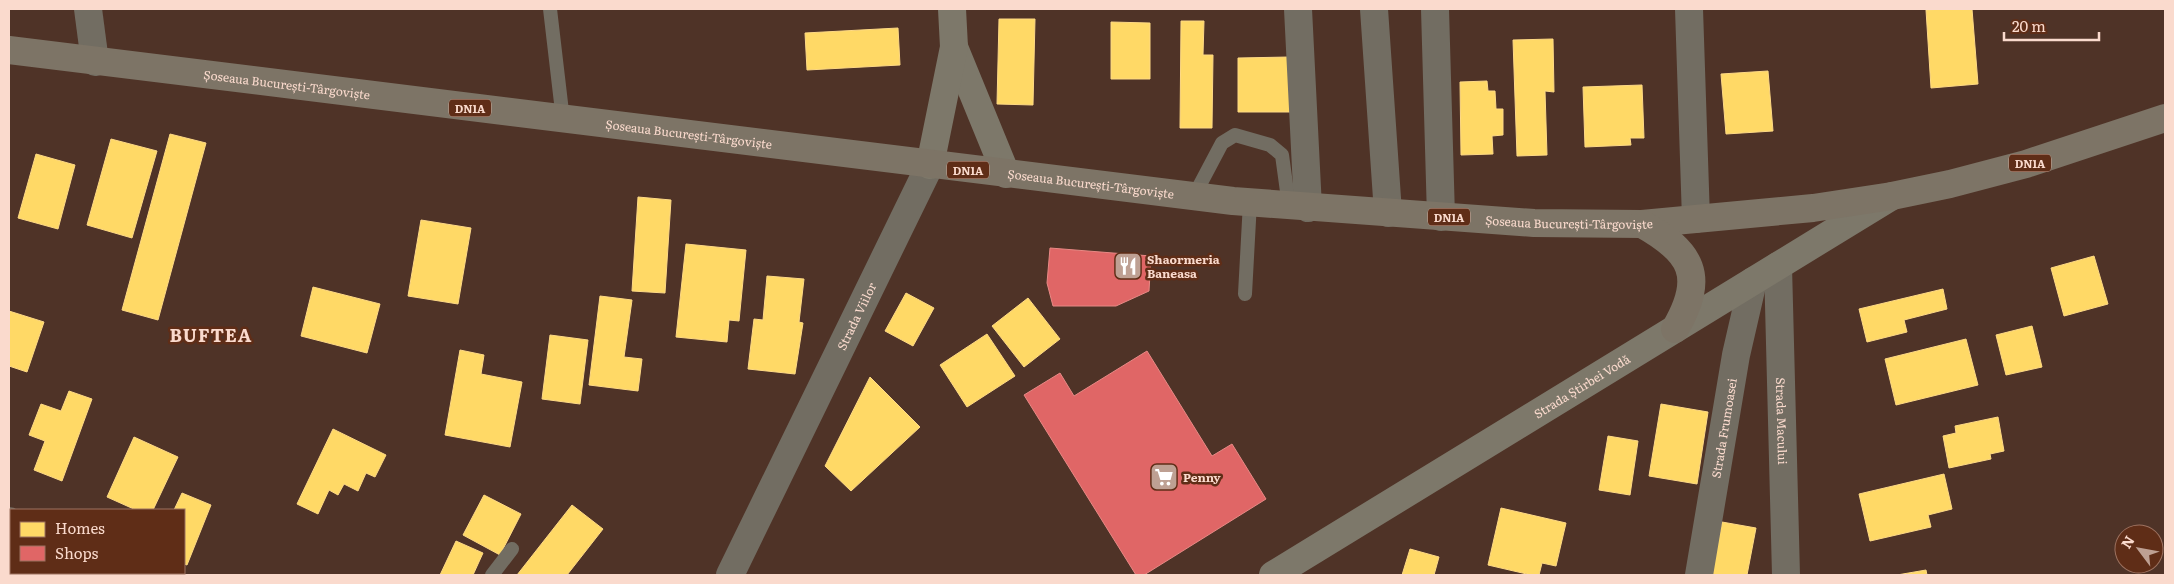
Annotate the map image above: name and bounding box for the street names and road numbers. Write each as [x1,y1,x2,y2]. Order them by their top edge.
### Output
street label: Șoseaua București-Târgoviște [203,65,371,103]
road number: DN1A [449,100,491,116]
street label: Șoseaua București-Târgoviște [605,115,773,153]
road number: DN1A [2009,154,2051,172]
road number: DN1A [947,162,989,178]
street label: Șoseaua București-Târgoviște [1007,164,1175,203]
road number: DN1A [1428,208,1470,226]
street label: Șoseaua București-Târgoviște [1485,210,1654,233]
street label: Strada Viilor [832,279,881,353]
street label: Strada Știrbei Vodă [1530,349,1634,422]
street label: Strada Frumoasei [1706,377,1741,479]
street label: Strada Macului [1772,377,1792,465]

